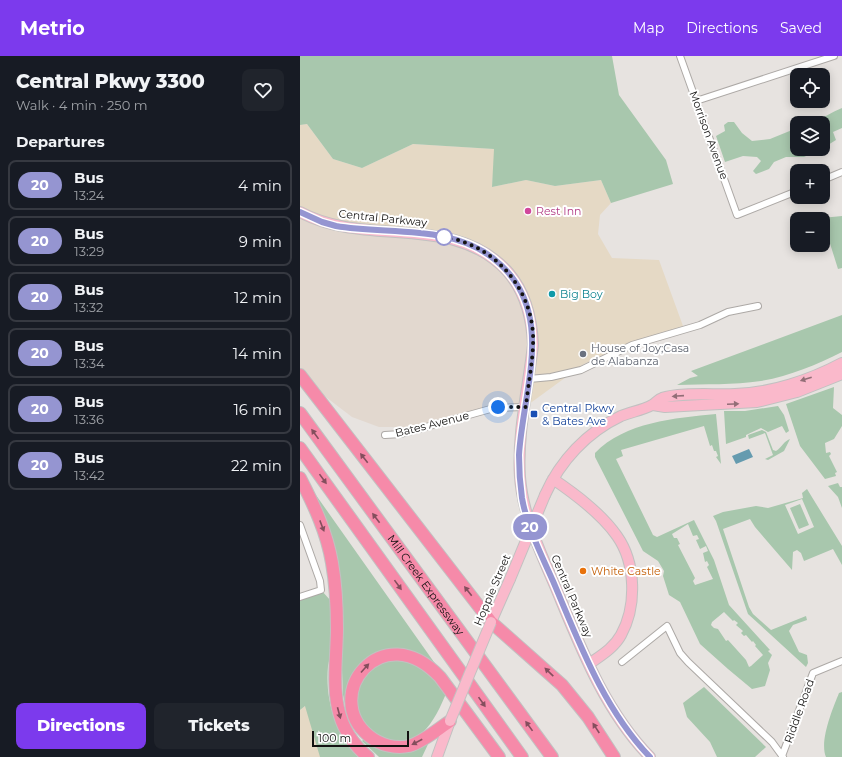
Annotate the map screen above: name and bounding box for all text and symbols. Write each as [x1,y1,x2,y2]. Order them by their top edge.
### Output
text: Metrio [20,17,85,40]
text: Map [633,19,664,37]
text: Directions [686,19,758,37]
text: Saved [780,19,822,37]
map controls [790,68,830,252]
button: locate [790,68,830,108]
button: heart [242,69,284,111]
text: Central Pkwy 3300 [16,70,205,93]
street label: Morrison Avenue [686,89,732,181]
text: Walk · 4 min · 250 m [16,97,147,113]
button: layers [790,116,830,156]
text: Departures [16,132,105,151]
button: + [790,164,830,204]
text: Bus [74,168,104,187]
text: 20 [31,176,49,194]
text: 4 min [238,176,282,195]
text: 13:24 [74,187,104,203]
place label: Rest Inn [536,204,582,218]
street label: Central Parkway [338,206,428,230]
marker: Rest Inn [523,206,533,216]
button: − [790,212,830,252]
text: Bus [74,224,104,243]
unlabelled marker [435,228,453,246]
text: 20 [31,232,49,250]
text: 9 min [239,232,282,251]
text: 13:29 [74,243,104,259]
text: Bus [74,280,104,299]
place label: Big Boy [560,287,603,301]
text: 20 [31,288,49,306]
text: 12 min [234,288,282,307]
marker: Big Boy [547,289,557,299]
text: 13:32 [74,299,103,315]
text: Bus [74,336,104,355]
place label: House of Joy;Casa de Alabanza [591,341,689,368]
text: 20 [31,344,49,362]
text: 14 min [233,344,282,363]
marker: House of Joy;Casa de Alabanza [578,349,588,359]
text: 13:34 [74,355,105,371]
one-way arrow [800,376,812,382]
text: Bus [74,392,104,411]
one-way arrow [672,392,684,399]
your location [488,397,508,417]
text: 20 [31,400,49,418]
text: 16 min [233,400,282,419]
one-way arrow [727,400,739,407]
place label: Central Pkwy & Bates Ave [542,401,614,428]
street label: Bates Avenue [394,408,471,440]
marker: Central Pkwy & Bates Ave [529,409,539,419]
text: 13:36 [74,411,104,427]
one-way arrow [311,429,319,439]
text: Bus [74,448,104,467]
one-way arrow [360,452,368,463]
text: 20 [31,456,49,474]
text: 22 min [231,456,282,475]
text: 13:42 [74,467,105,483]
one-way arrow [319,474,327,485]
one-way arrow [372,513,380,524]
line badge: 20 [512,514,548,540]
text: 20 [521,518,539,536]
one-way arrow [319,521,325,533]
street label: Mill Creek Expressway [384,532,467,638]
street label: Hopple Street [471,552,514,628]
street label: Central Parkway [548,552,596,640]
place label: White Castle [591,564,661,578]
marker: White Castle [578,566,588,576]
one-way arrow [394,580,402,590]
one-way arrow [464,586,472,597]
one-way arrow [360,663,370,673]
one-way arrow [543,668,554,677]
street label: Riddle Road [781,677,817,745]
one-way arrow [478,697,486,708]
button: Directions [16,703,146,749]
button: Tickets [154,703,284,749]
one-way arrow [336,707,342,719]
one-way arrow [524,720,533,731]
one-way arrow [592,723,600,733]
scale bar [312,729,409,748]
text: 100 m [318,731,351,745]
one-way arrow [412,739,423,745]

